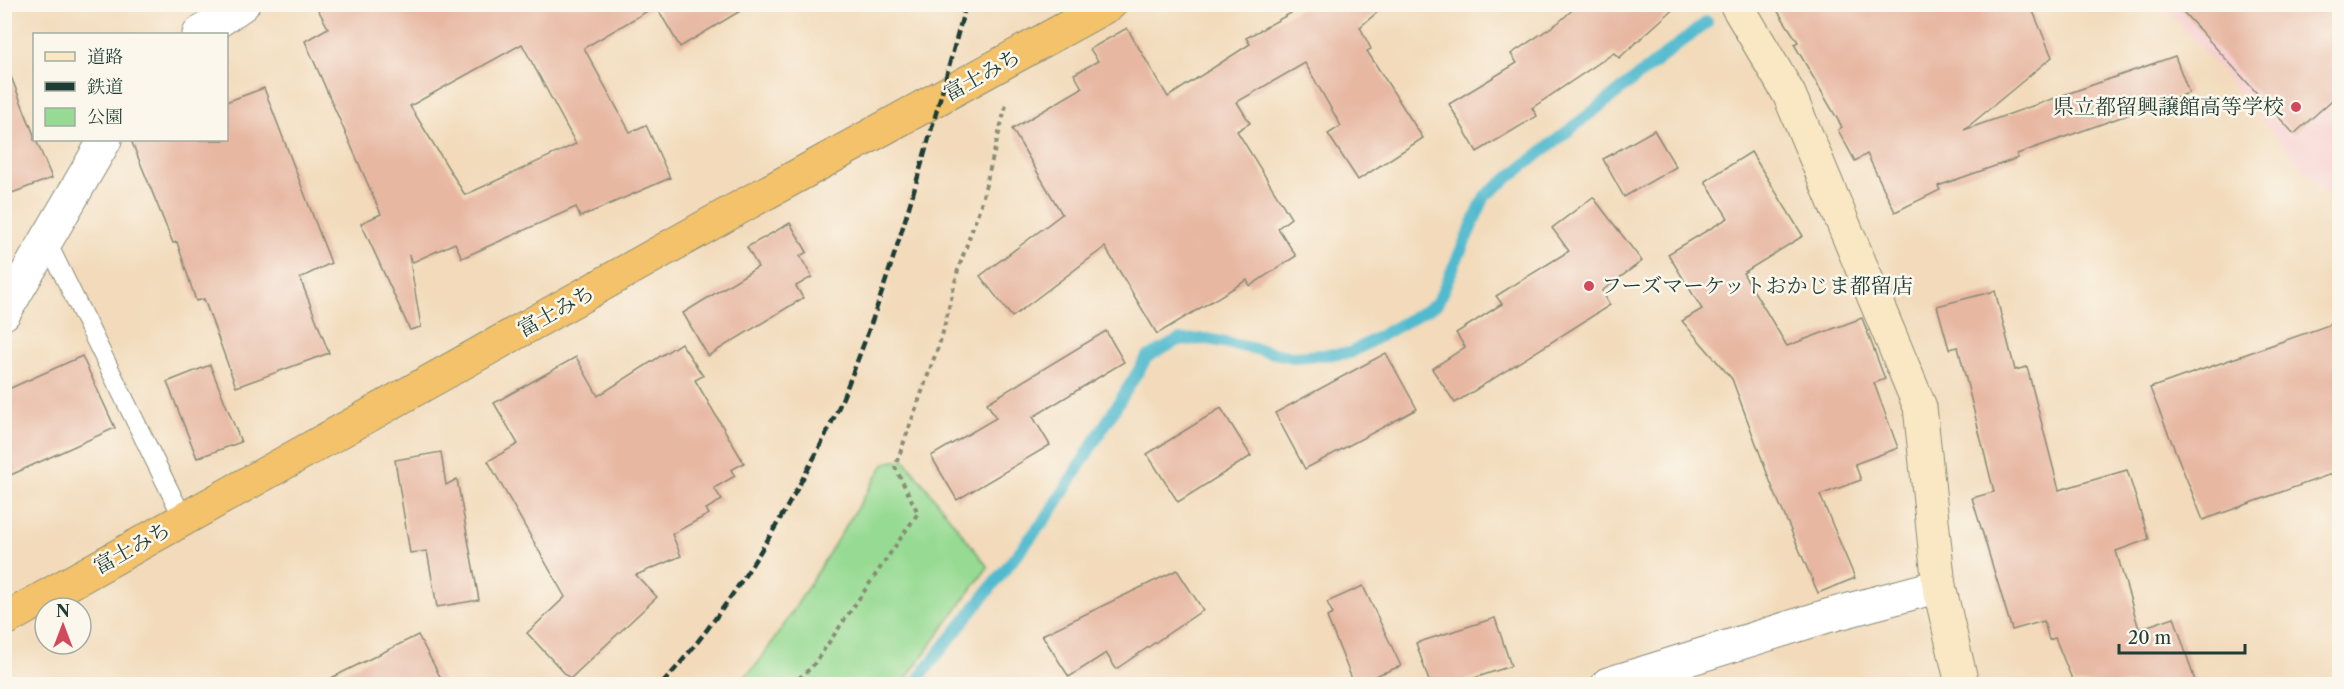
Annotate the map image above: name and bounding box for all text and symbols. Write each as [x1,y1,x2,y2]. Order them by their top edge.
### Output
legend [33,33,228,141]
street label: 富士みち [939,43,1025,106]
text: 道路 [87,46,123,68]
text: 鉄道 [87,76,123,98]
place label: 県立都留興譲館高等学校 [2053,94,2284,119]
marker: 県立都留興譲館高等学校 [2289,100,2303,114]
text: 公園 [87,106,123,128]
place label: フーズマーケットおかじま都留店 [1601,273,1913,298]
street label: 富士みち [513,279,599,342]
marker: フーズマーケットおかじま都留店 [1582,279,1596,293]
street label: 富士みち [89,516,175,579]
north arrow [33,596,93,656]
text: N [56,601,70,621]
scale bar [2119,617,2245,655]
text: 20 m [2128,627,2172,649]

